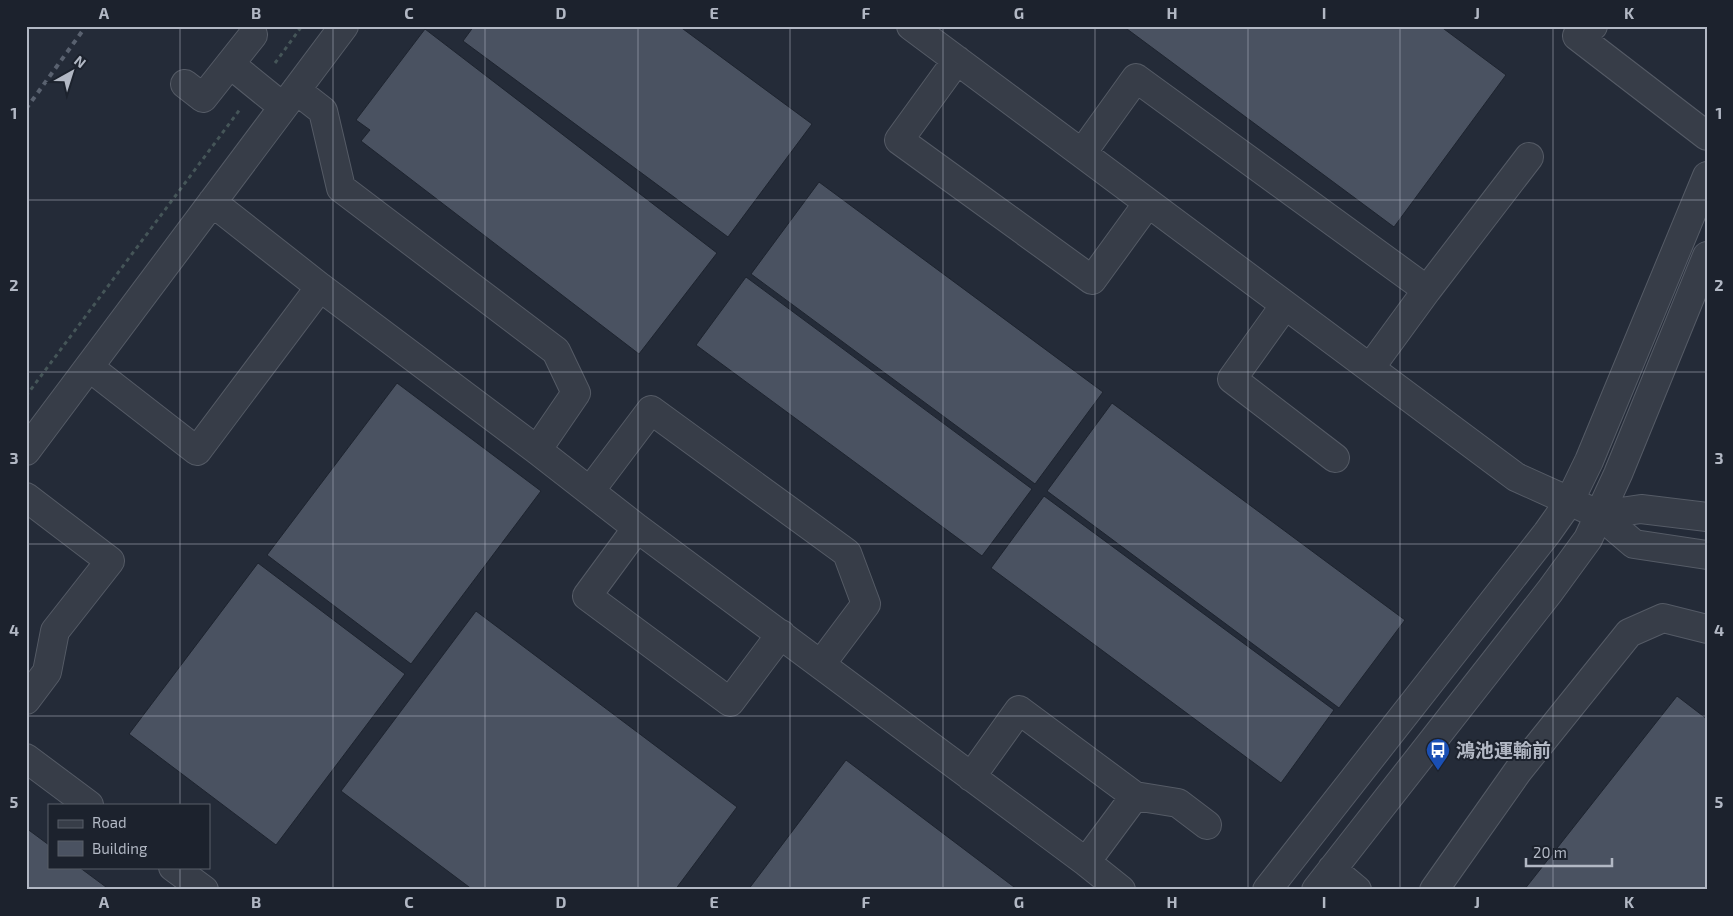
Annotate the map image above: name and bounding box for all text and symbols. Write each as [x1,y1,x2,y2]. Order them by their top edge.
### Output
text: A [99,3,110,22]
text: B [251,3,261,22]
text: C [404,3,414,22]
text: D [556,3,567,22]
text: E [709,3,719,22]
text: F [862,3,871,22]
text: G [1014,3,1024,22]
text: H [1166,3,1178,22]
text: I [1322,3,1326,22]
text: J [1474,3,1480,22]
text: K [1624,3,1635,22]
north arrow [48,48,98,98]
text: N [71,52,90,71]
text: 1 [11,103,17,122]
text: 1 [1716,103,1722,122]
text: 2 [9,275,19,294]
text: 2 [1714,275,1724,294]
text: 3 [9,448,19,467]
text: 3 [1714,448,1724,467]
text: 4 [9,620,19,639]
text: 4 [1714,620,1724,639]
bus stop icon: 鴻池運輸前 [1425,737,1451,771]
place label: 鴻池運輸前 [1456,738,1551,761]
text: 5 [10,792,19,811]
text: 5 [1715,792,1724,811]
legend [48,804,210,868]
text: Road [92,813,127,831]
scale bar [1526,836,1612,868]
text: Building [92,839,148,857]
text: 20 m [1533,843,1567,861]
text: A [99,892,110,911]
text: B [251,892,261,911]
text: C [404,892,414,911]
text: D [556,892,567,911]
text: E [709,892,719,911]
text: F [862,892,871,911]
text: G [1014,892,1024,911]
text: H [1166,892,1178,911]
text: I [1322,892,1326,911]
text: J [1474,892,1480,911]
text: K [1624,892,1635,911]

